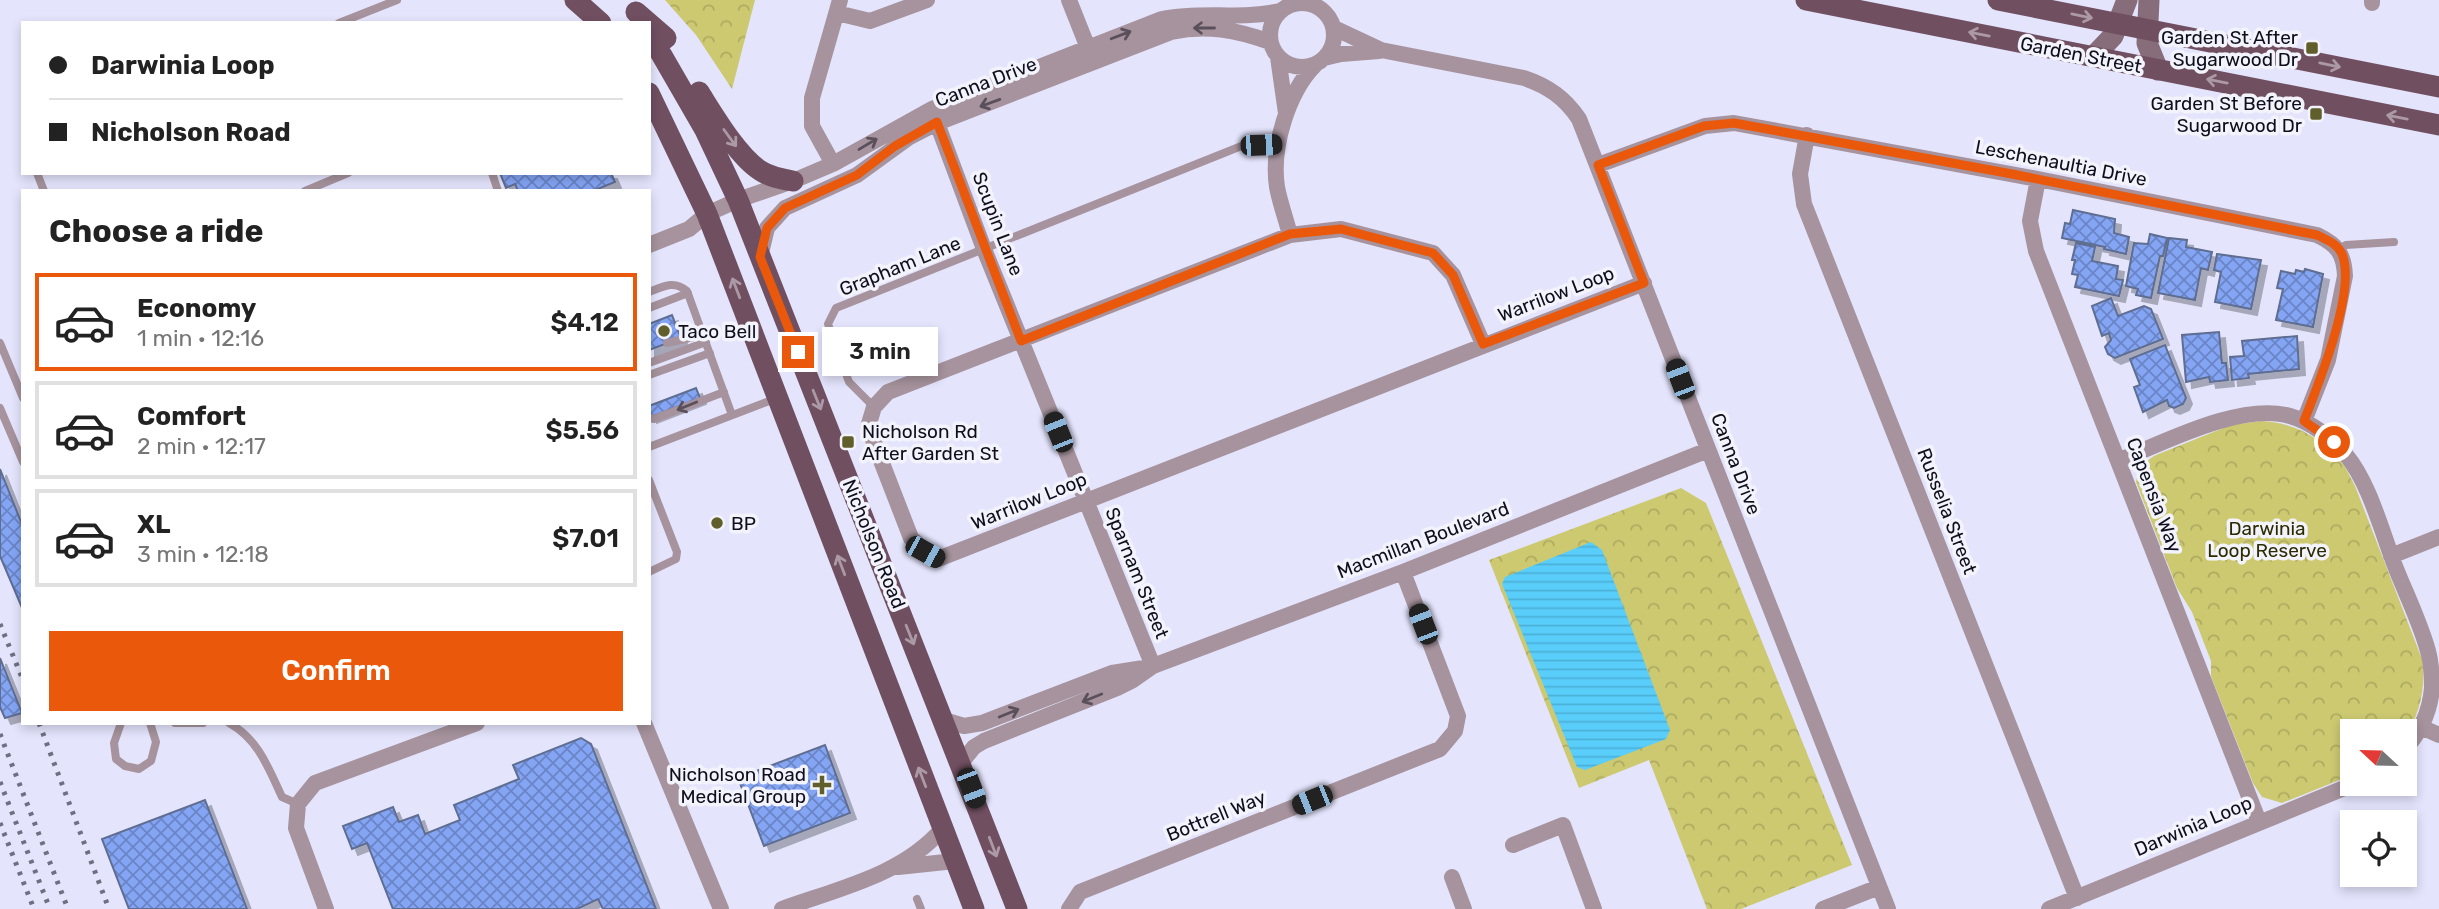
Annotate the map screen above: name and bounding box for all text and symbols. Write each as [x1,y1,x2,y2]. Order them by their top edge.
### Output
one-way arrow [2070,10,2093,24]
one-way arrow [1193,21,1216,35]
place label: Garden St After Sugarwood Dr [2161,26,2299,71]
one-way arrow [1110,27,1132,40]
one-way arrow [1968,27,1991,41]
street label: Garden Street [2018,32,2144,78]
marker: Garden St After Sugarwood Dr [2304,40,2320,56]
text: Darwinia Loop [91,50,275,81]
street label: Canna Drive [932,52,1040,112]
one-way arrow [2318,58,2341,72]
one-way arrow [2206,74,2229,87]
place label: Garden St Before Sugarwood Dr [2151,92,2303,137]
one-way arrow [980,97,1002,110]
marker: Garden St Before Sugarwood Dr [2308,106,2324,122]
one-way arrow [2386,109,2409,123]
text: Nicholson Road [91,117,291,148]
one-way arrow [723,128,737,147]
car [1240,134,1283,156]
street label: Leschenaultia Drive [1973,135,2149,191]
one-way arrow [857,137,877,151]
street label: Scupin Lane [968,169,1028,279]
text: Choose a ride [49,212,263,250]
street label: Grapham Lane [836,231,964,301]
street label: Warrilow Loop [1495,261,1617,327]
one-way arrow [729,278,742,299]
icon: car [53,291,116,354]
text: Economy [137,293,256,324]
text: $4.12 [550,307,619,338]
place label: Taco Bell [678,320,756,343]
marker: Taco Bell [656,323,672,339]
text: 1 min · 12:16 [137,324,264,352]
callout: 3 min [822,328,938,376]
route end [782,336,814,368]
text: 3 min [849,337,911,365]
car [1663,356,1698,402]
one-way arrow [812,389,825,411]
icon: car [53,399,116,462]
text: Comfort [137,401,246,432]
one-way arrow [676,401,698,414]
car [1041,409,1076,455]
street label: Canna Drive [1706,410,1766,518]
text: $5.56 [545,415,619,446]
place label: Nicholson Rd After Garden St [862,420,1000,465]
route start [2318,426,2350,458]
text: 2 min · 12:17 [137,432,266,460]
marker: Nicholson Rd After Garden St [840,434,856,450]
street label: Capensia Way [2122,434,2186,556]
street label: Russelia Street [1912,445,1982,578]
street label: Warrilow Loop [968,467,1090,535]
street label: Nicholson Road [838,476,910,612]
street label: Macmillan Boulevard [1334,497,1512,583]
street label: Sparnam Street [1100,504,1174,642]
icon: car [53,507,116,570]
text: XL [137,509,170,540]
place label: BP [731,512,756,535]
marker: BP [709,515,725,531]
park label: Darwinia Loop Reserve [2207,517,2327,562]
text: $7.01 [552,523,619,554]
car [902,533,949,571]
text: 3 min · 12:18 [137,540,269,568]
one-way arrow [834,554,846,576]
car [1406,601,1441,647]
one-way arrow [905,623,918,645]
button: Confirm [49,631,623,711]
one-way arrow [1082,692,1104,705]
one-way arrow [998,705,1020,718]
north arrow [2340,719,2417,796]
map controls [2340,719,2417,887]
place label: Nicholson Road Medical Group [669,763,806,808]
car [954,765,989,811]
one-way arrow [915,767,928,788]
marker: Nicholson Road Medical Group [812,775,832,795]
car [1289,782,1336,818]
street label: Bottrell Way [1163,786,1269,846]
street label: Darwinia Loop [2131,791,2255,861]
button: locate [2340,810,2417,887]
one-way arrow [988,835,1001,857]

